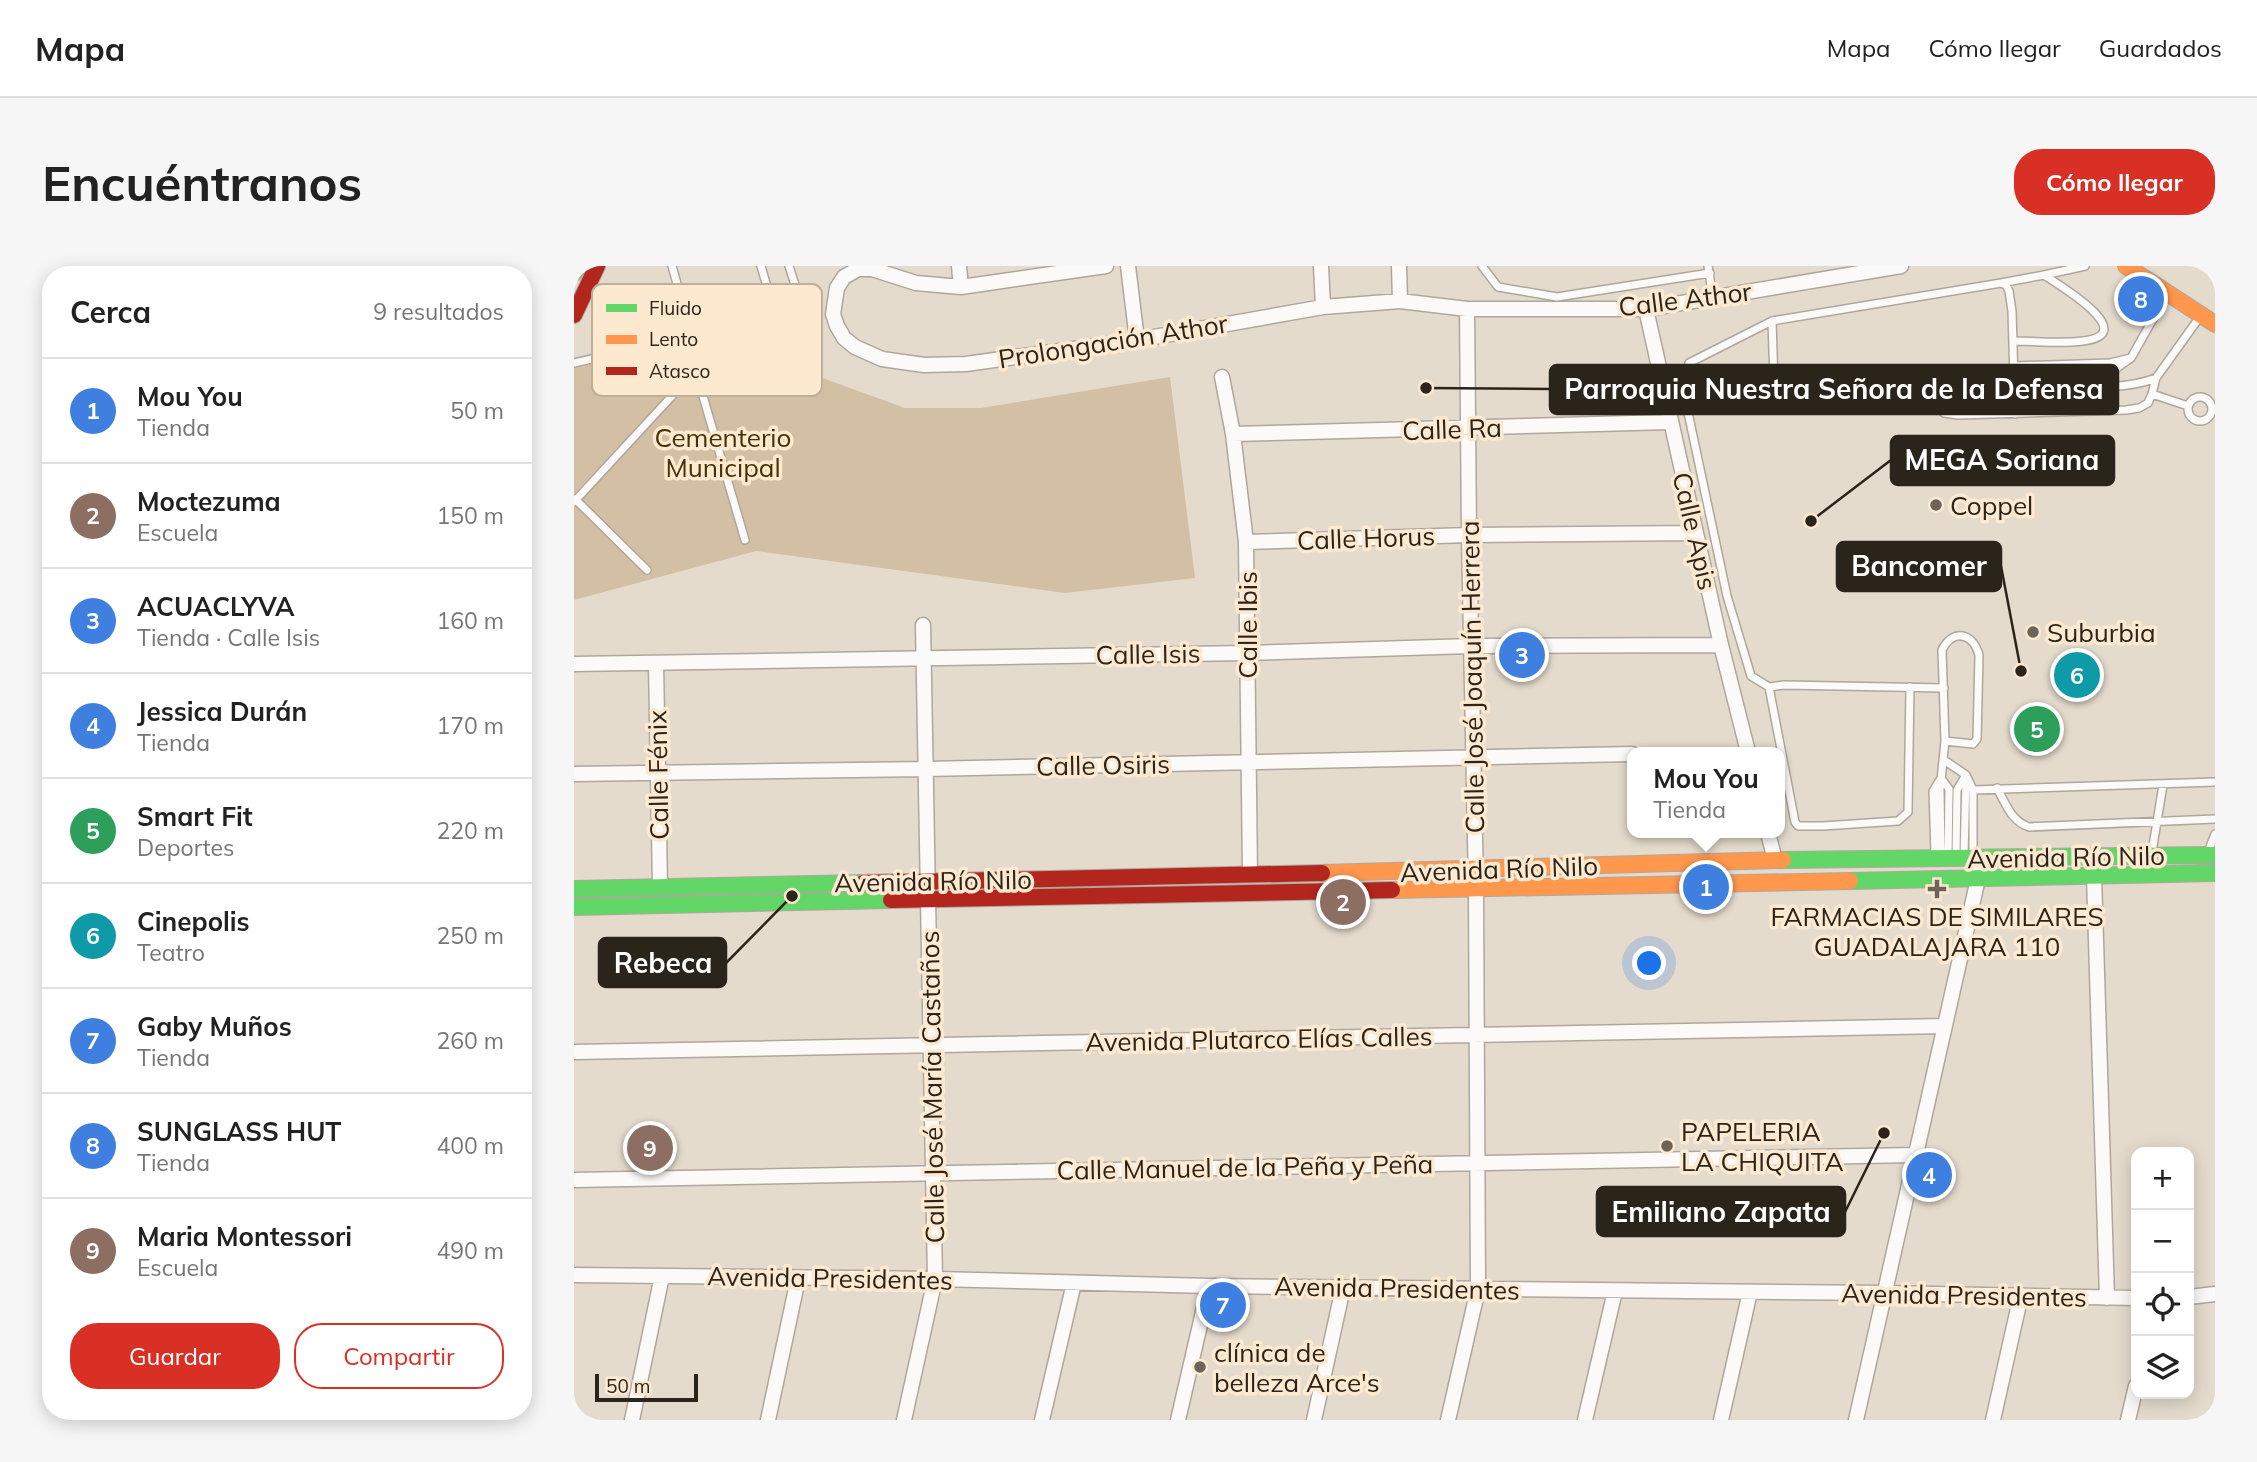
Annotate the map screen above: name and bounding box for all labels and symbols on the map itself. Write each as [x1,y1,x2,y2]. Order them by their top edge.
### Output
pin: 8 [2118,273,2164,325]
street label: Calle Athor [1617,274,1754,324]
legend [592,284,822,396]
text: Fluido [649,296,702,320]
street label: Prolongación Athor [996,306,1231,375]
text: Lento [649,327,698,351]
text: Atasco [649,359,710,383]
callout: Parroquia Nuestra Señora de la Defensa [1550,365,2118,414]
text: Parroquia Nuestra Señora de la Defensa [1564,371,2104,406]
street label: Calle Ra [1402,411,1502,447]
park label: Cementerio Municipal [655,421,791,484]
callout: MEGA Soriana [1891,436,2114,485]
text: MEGA Soriana [1905,442,2099,477]
street label: Calle Apis [1665,469,1725,593]
place label: Coppel [1950,489,2033,522]
marker: Coppel [1928,497,1944,513]
street label: Calle Horus [1296,519,1436,557]
street label: Calle José Joaquín Herrera [1453,520,1491,834]
callout: Bancomer [1837,542,2001,591]
text: Bancomer [1851,548,1987,583]
street label: Calle Ibis [1231,571,1264,679]
place label: Suburbia [2047,616,2156,649]
marker: Suburbia [2025,624,2041,640]
pin: 3 [1499,629,1545,681]
street label: Calle Isis [1095,637,1201,671]
pin: 6 [2054,649,2100,701]
pin: 5 [2014,703,2060,755]
street label: Calle Fénix [640,710,676,840]
street label: Calle Osiris [1036,747,1170,783]
street label: Avenida Río Nilo [1967,839,2165,875]
street label: Avenida Río Nilo [1399,849,1599,889]
pin: 1 [1683,861,1729,913]
street label: Avenida Río Nilo [834,863,1032,899]
pin: 2 [1320,876,1366,928]
marker: FARMACIAS DE SIMILARES GUADALAJARA 110 [1929,881,1945,897]
place label: FARMACIAS DE SIMILARES GUADALAJARA 110 [1770,900,2104,963]
street label: Calle José María Castaños [913,930,951,1244]
callout: Rebeca [599,938,726,987]
text: Rebeca [614,945,712,980]
your location [1632,946,1666,980]
street label: Avenida Plutarco Elías Calles [1085,1019,1433,1059]
place label: PAPELERIA LA CHIQUITA [1681,1115,1844,1178]
pin: 9 [627,1122,673,1174]
marker: PAPELERIA LA CHIQUITA [1659,1138,1675,1154]
street label: Calle Manuel de la Peña y Peña [1056,1147,1434,1187]
pin: 4 [1906,1149,1952,1201]
callout: Emiliano Zapata [1597,1187,1845,1236]
text: Emiliano Zapata [1611,1194,1831,1229]
street label: Avenida Presidentes [707,1259,953,1297]
street label: Avenida Presidentes [1274,1269,1520,1307]
street label: Avenida Presidentes [1841,1276,2087,1314]
pin: 7 [1200,1279,1246,1331]
place label: clínica de belleza Arce's [1214,1336,1380,1399]
marker: clínica de belleza Arce's [1192,1359,1208,1375]
scale bar [595,1371,698,1403]

